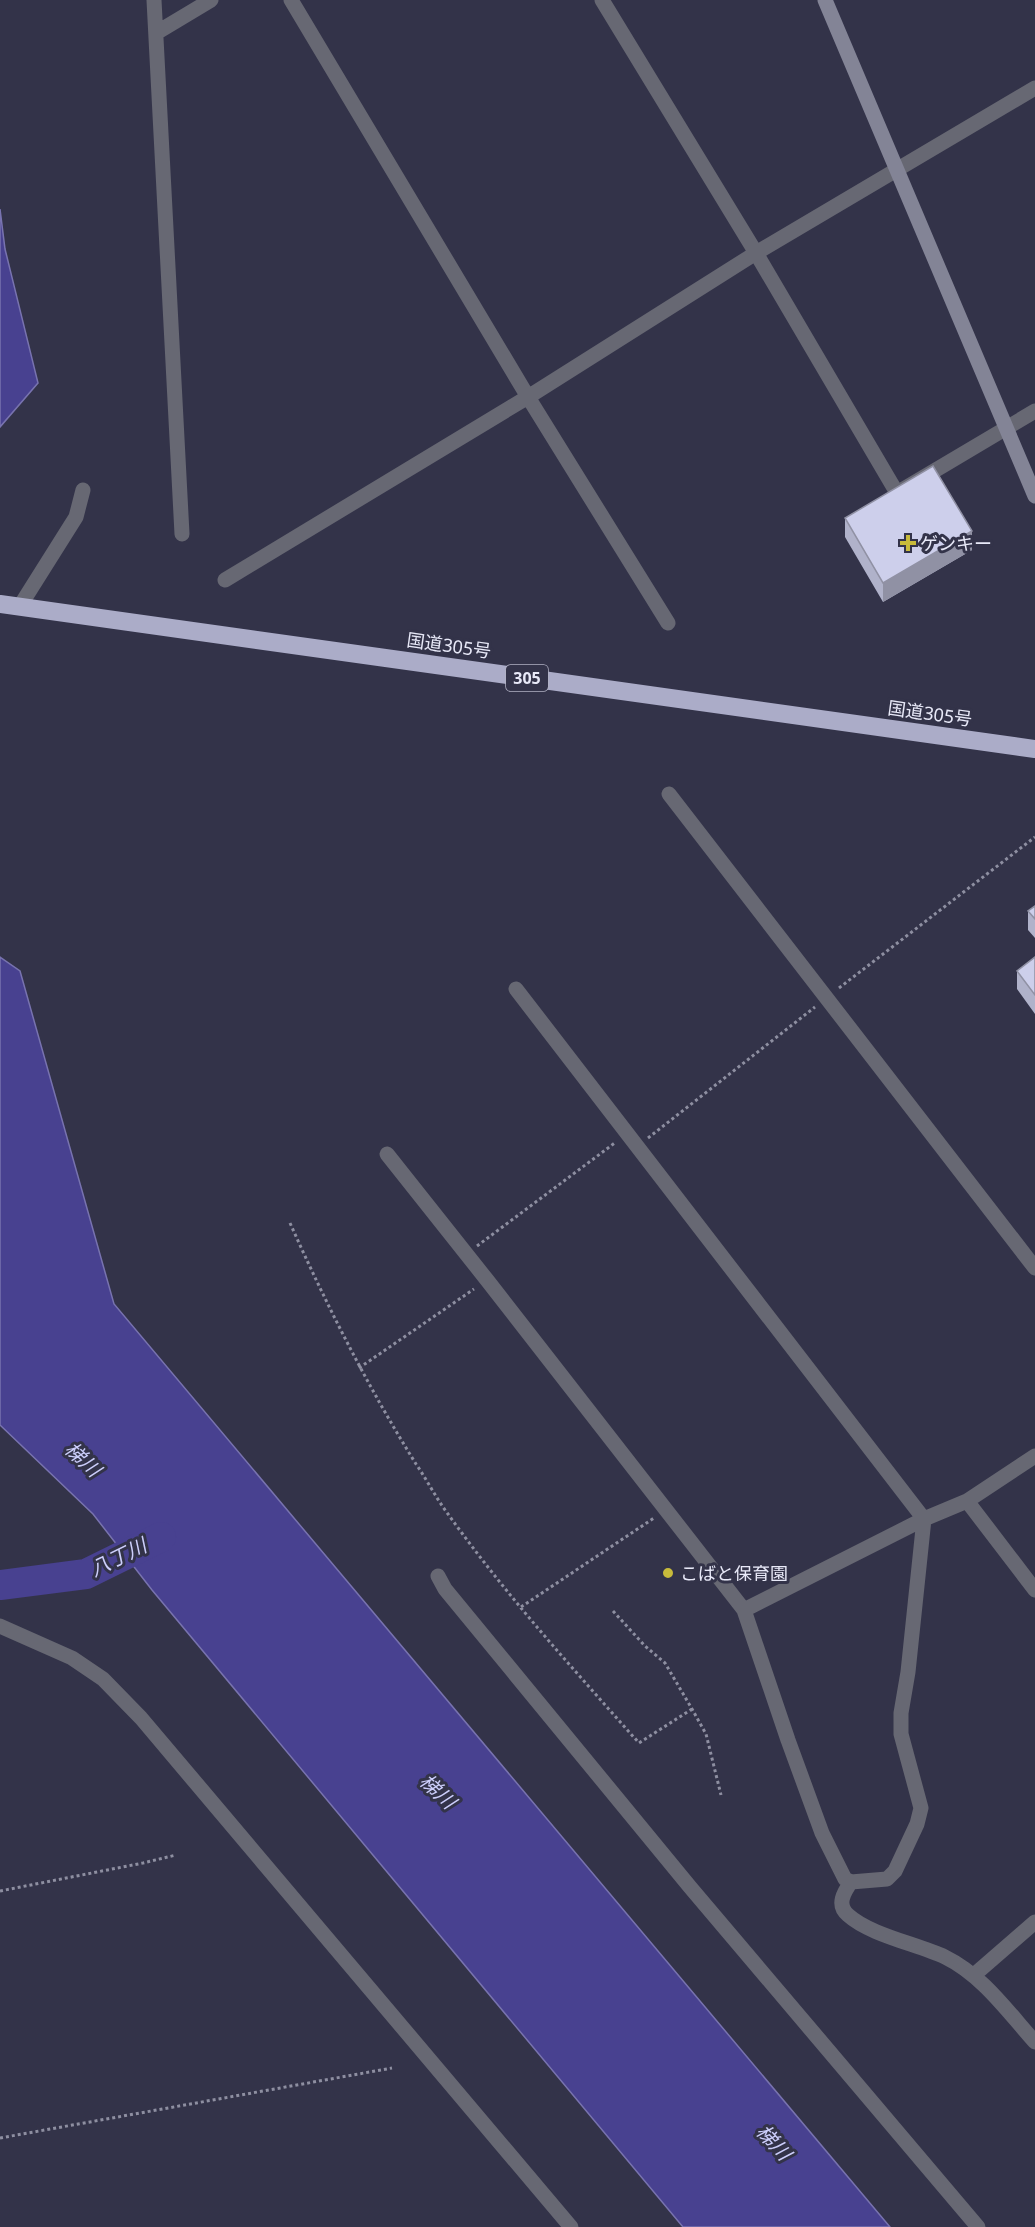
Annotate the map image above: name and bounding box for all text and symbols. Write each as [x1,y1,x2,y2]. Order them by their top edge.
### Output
place label: ゲンキー [920,531,992,555]
marker: ゲンキー [901,536,915,550]
street label: 国道305号 [405,627,493,663]
road number: 305 [506,665,548,691]
street label: 国道305号 [886,695,974,731]
water label: 梯川 [59,1435,108,1484]
water label: 八丁川 [85,1531,153,1582]
place label: こばと保育園 [680,1561,788,1585]
marker: こばと保育園 [661,1566,675,1580]
water label: 梯川 [414,1767,463,1816]
water label: 梯川 [751,2118,799,2167]

